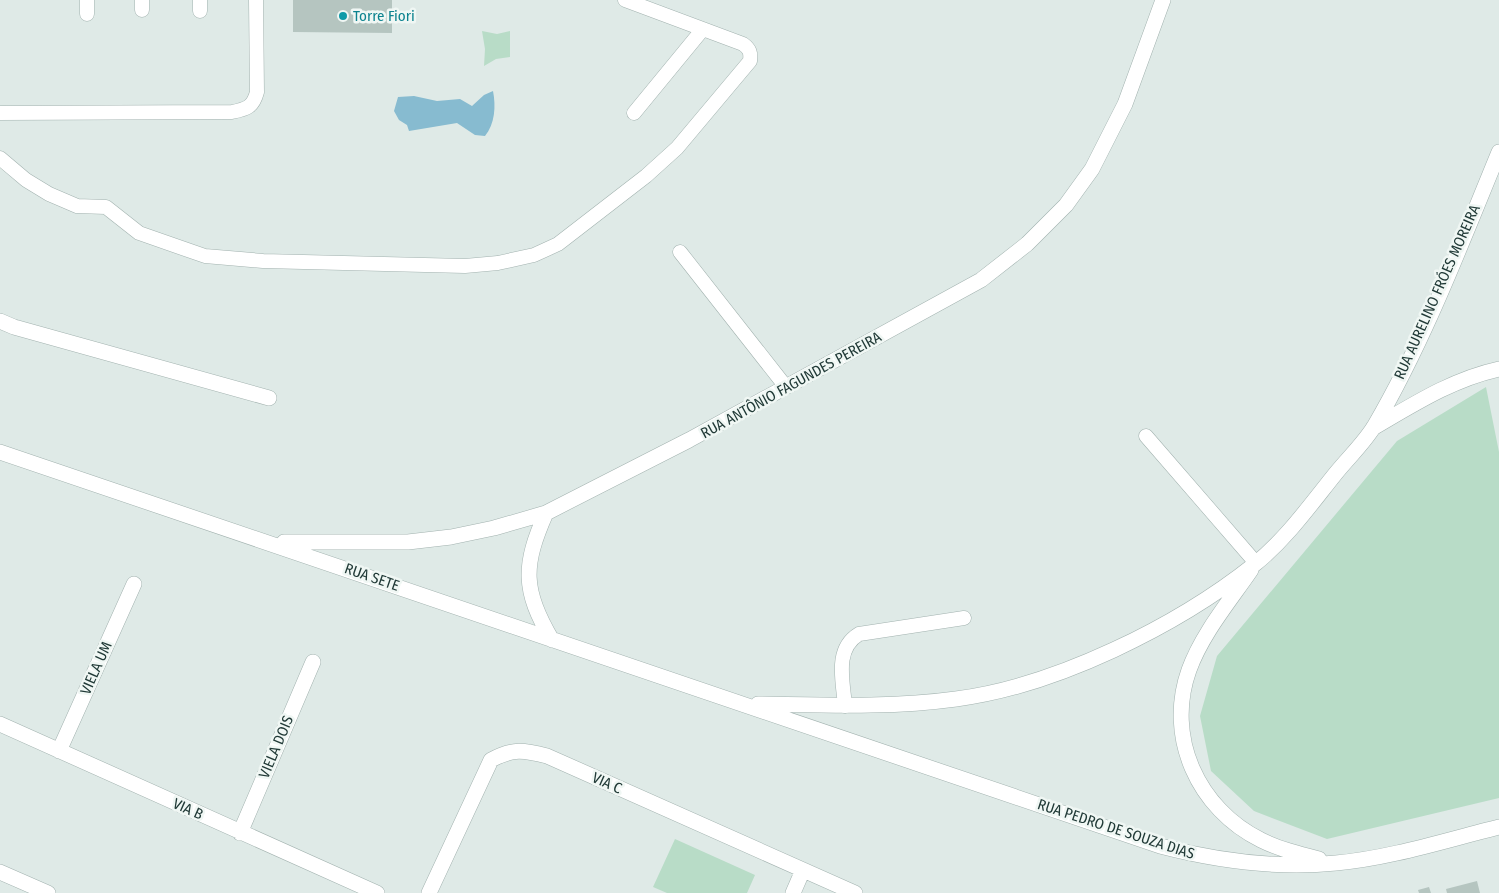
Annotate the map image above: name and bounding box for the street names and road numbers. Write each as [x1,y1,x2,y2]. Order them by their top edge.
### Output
street label: RUA AURELINO FRÓES MOREIRA [1390,202,1484,382]
street label: RUA ANTÔNIO FAGUNDES PEREIRA [698,328,885,442]
street label: RUA SETE [342,559,402,595]
street label: VIELA UM [76,639,116,697]
street label: VIELA DOIS [255,713,297,781]
street label: VIA C [589,769,625,798]
street label: VIA B [170,794,206,824]
street label: RUA PEDRO DE SOUZA DIAS [1035,795,1197,863]

